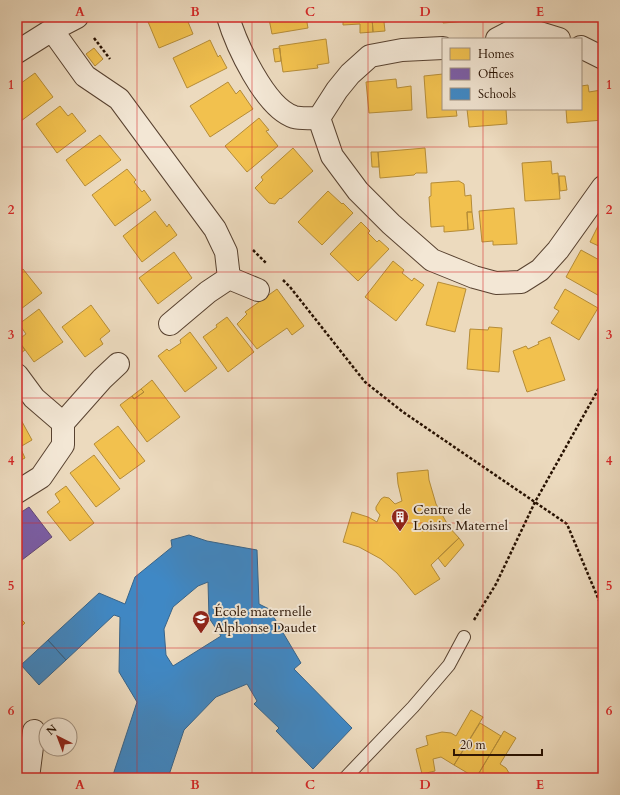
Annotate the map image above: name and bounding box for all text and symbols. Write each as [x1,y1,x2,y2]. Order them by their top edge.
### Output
text: A [75,3,85,21]
text: B [190,3,200,21]
text: C [305,3,315,21]
text: D [419,3,431,21]
text: E [536,3,544,21]
legend [442,38,582,110]
text: Homes [478,46,514,62]
text: Offices [478,66,514,82]
text: 1 [8,76,14,94]
text: 1 [606,76,612,94]
text: Schools [478,86,516,102]
text: 2 [8,201,15,219]
text: 2 [606,201,613,219]
text: 3 [8,326,15,344]
text: 3 [606,326,613,344]
text: 4 [8,452,15,470]
text: 4 [606,452,613,470]
place label: Centre de Loisirs Maternel [413,500,509,535]
building icon: Centre de Loisirs Maternel [390,507,410,532]
text: 5 [8,577,14,595]
text: 5 [606,577,612,595]
place label: École maternelle Alphonse Daudet [214,602,317,637]
school or university icon: École maternelle Alphonse Daudet [191,609,211,634]
text: 6 [8,702,15,720]
text: 6 [606,702,613,720]
north arrow [38,717,78,757]
text: N [43,721,61,739]
scale bar [454,731,542,757]
text: 20 m [460,737,487,753]
text: A [75,776,85,794]
text: B [190,776,200,794]
text: C [305,776,315,794]
text: D [419,776,431,794]
text: E [536,776,544,794]

